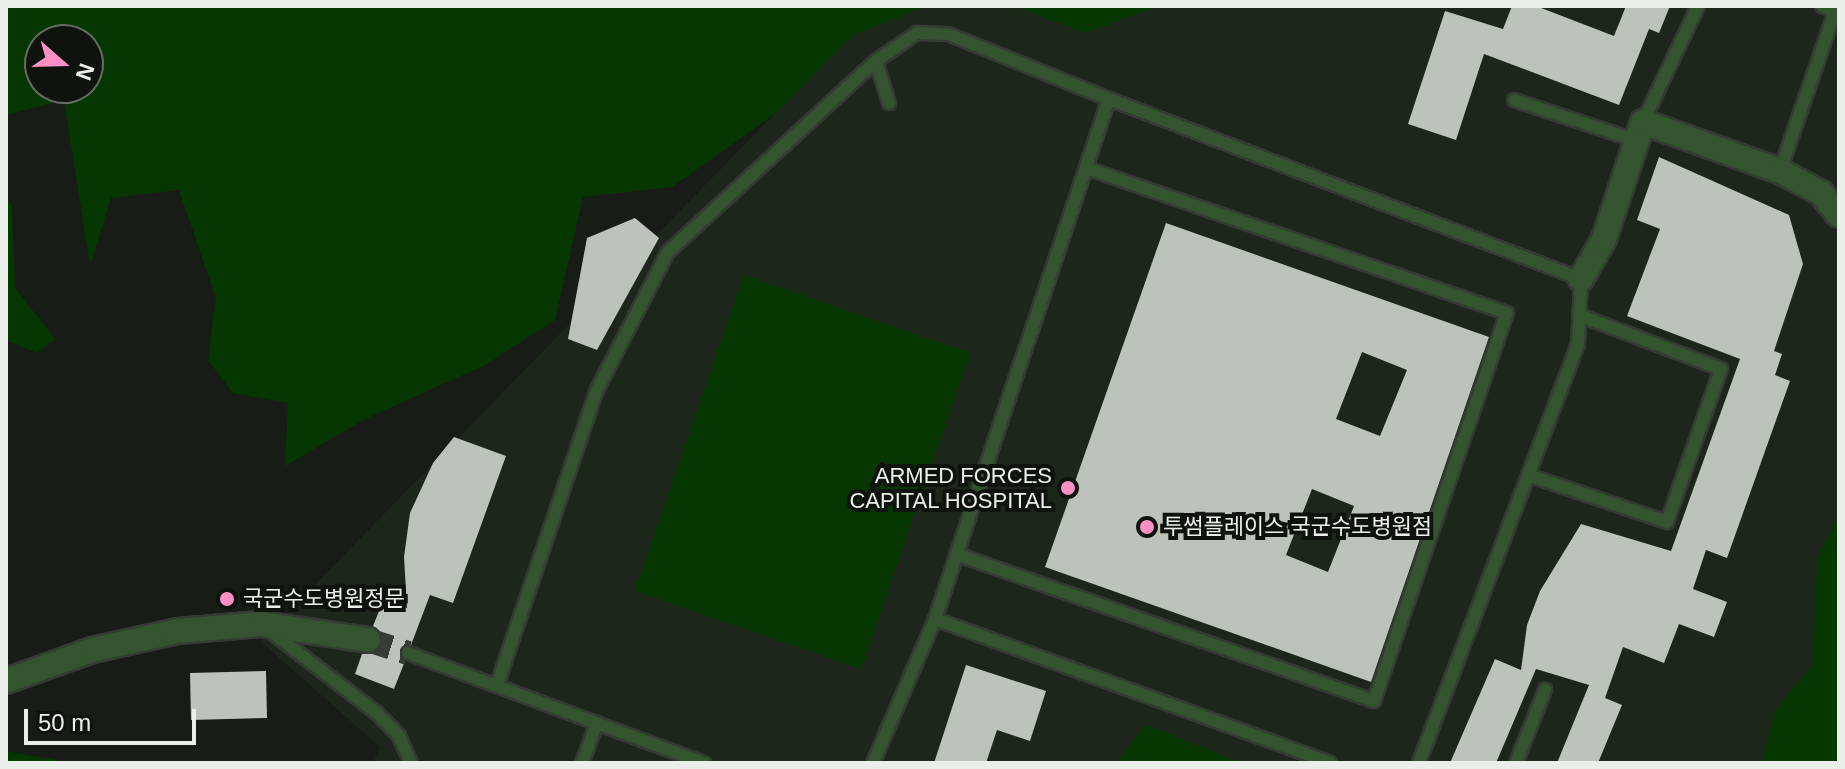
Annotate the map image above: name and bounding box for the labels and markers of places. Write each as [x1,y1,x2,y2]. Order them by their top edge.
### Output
place label: ARMED FORCES CAPITAL HOSPITAL [849,462,1052,514]
marker: ARMED FORCES CAPITAL HOSPITAL [1059,479,1077,497]
place label: 투썸플레이스 국군수도병원점 [1163,514,1432,540]
marker: 투썸플레이스 국군수도병원점 [1138,518,1156,536]
place label: 국군수도병원정문 [243,586,405,612]
marker: 국군수도병원정문 [218,590,236,608]

